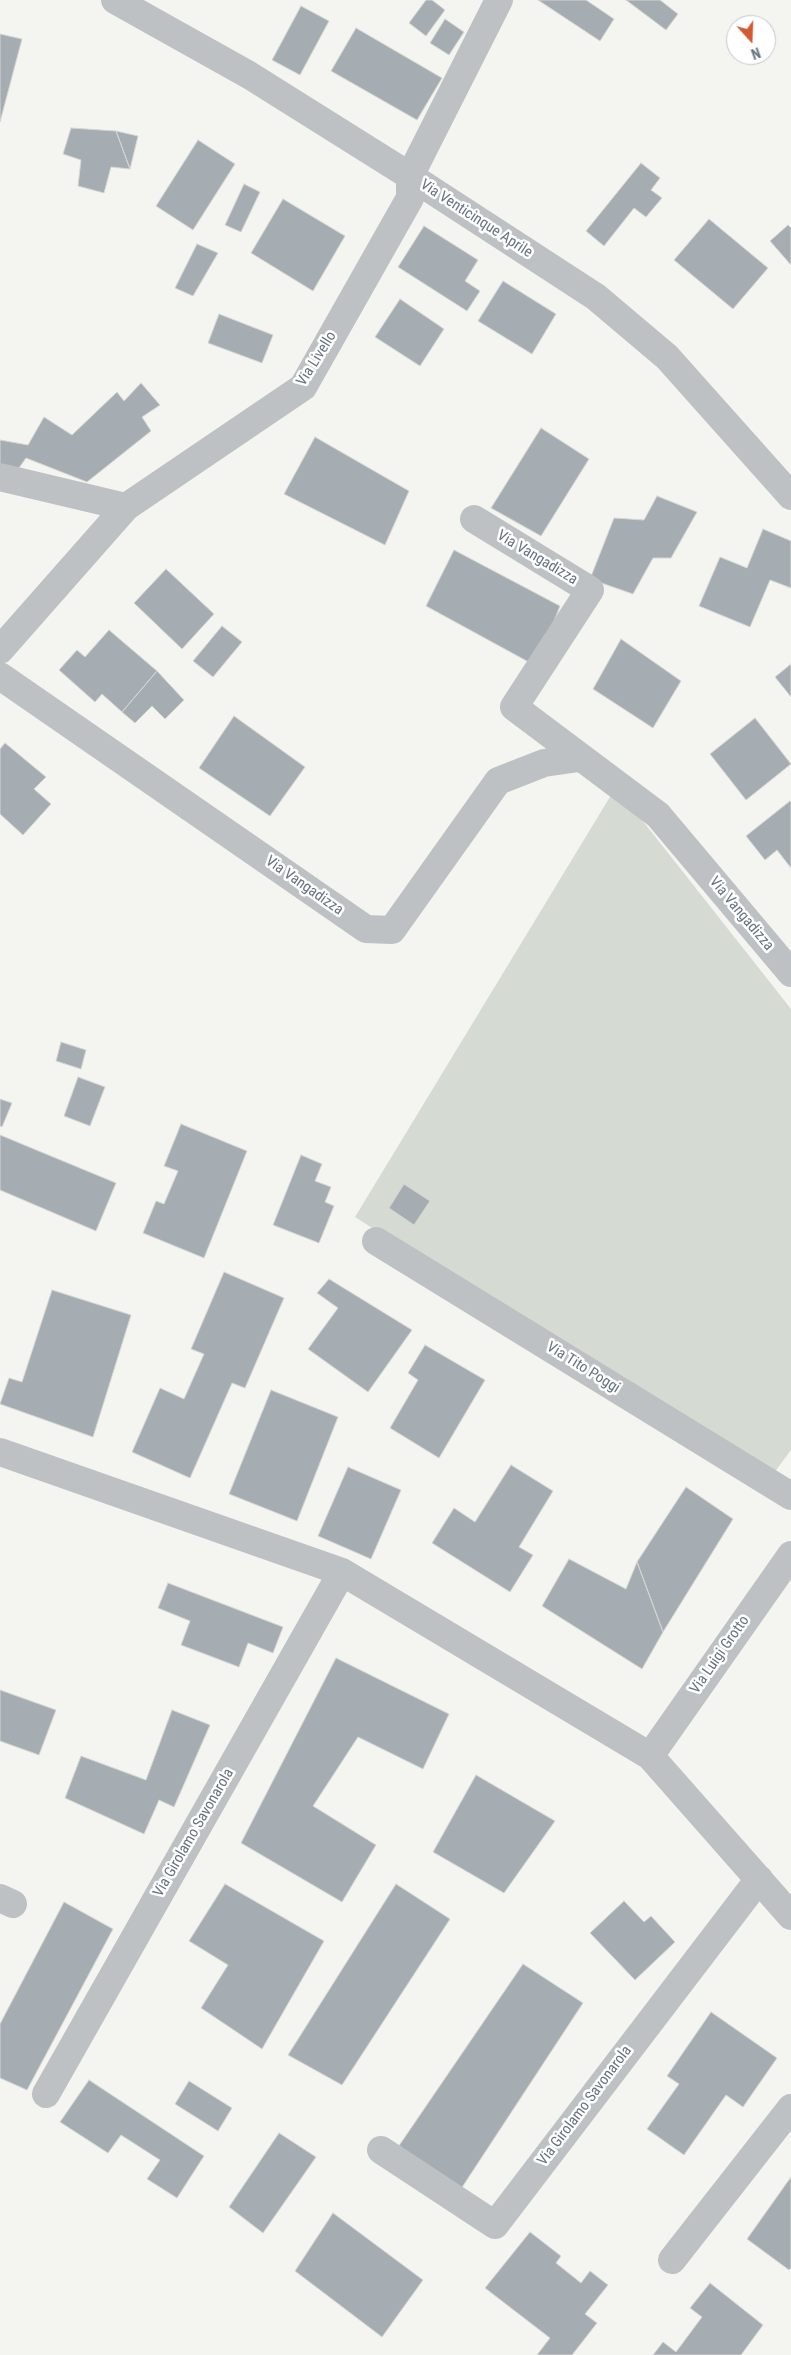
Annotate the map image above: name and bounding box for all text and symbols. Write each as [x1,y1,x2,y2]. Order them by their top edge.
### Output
north arrow [726,15,776,65]
text: N [749,44,763,62]
street label: Via Venticinque Aprile [417,176,535,262]
street label: Via Livello [293,328,341,390]
street label: Via Vangadizza [493,527,581,589]
street label: Via Vangadizza [262,853,346,919]
street label: Via Vangadizza [705,873,777,955]
street label: Via Tito Poggi [543,1338,623,1398]
street label: Via Luigi Grotto [686,1612,754,1698]
street label: Via Girolamo Savonarola [150,1766,238,1900]
street label: Via Girolamo Savonarola [534,2043,636,2169]

